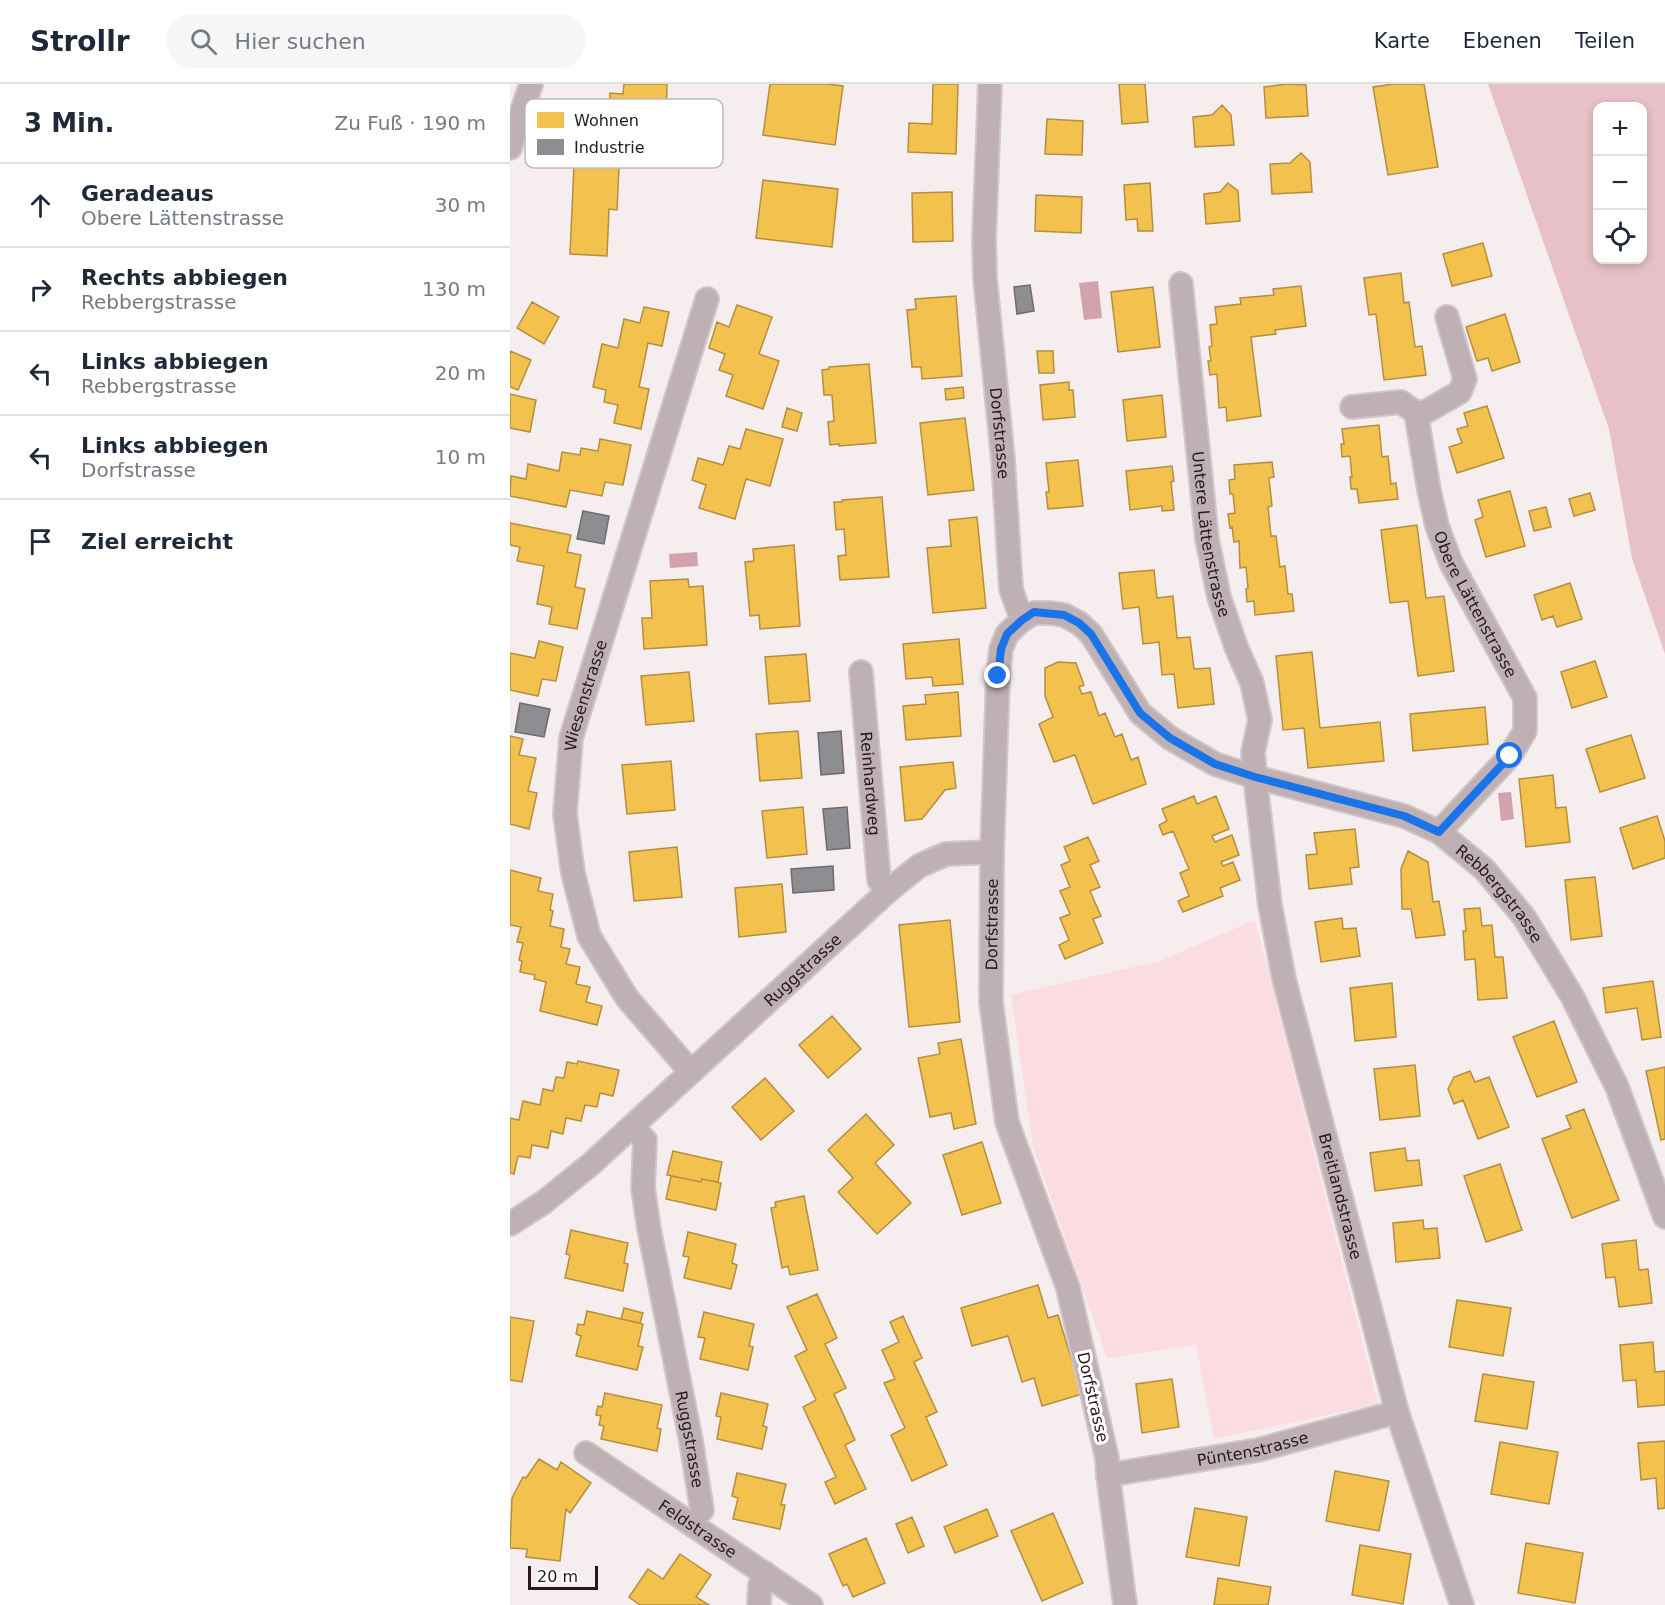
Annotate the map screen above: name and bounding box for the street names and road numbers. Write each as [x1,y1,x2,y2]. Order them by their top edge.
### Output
street label: Dorfstrasse [986,386,1014,479]
street label: Untere Lättenstrasse [1189,450,1235,619]
street label: Obere Lättenstrasse [1430,528,1521,681]
street label: Wiesenstrasse [560,637,610,752]
street label: Reinhardweg [857,731,885,836]
street label: Rebbergstrasse [1452,840,1547,946]
street label: Dorfstrasse [982,878,1001,970]
street label: Ruggstrasse [760,929,845,1010]
street label: Breitlandstrasse [1315,1131,1366,1261]
street label: Dorfstrasse [1073,1350,1113,1444]
street label: Ruggstrasse [672,1389,708,1489]
street label: Püntenstrasse [1195,1427,1310,1470]
street label: Feldstrasse [655,1495,741,1562]

